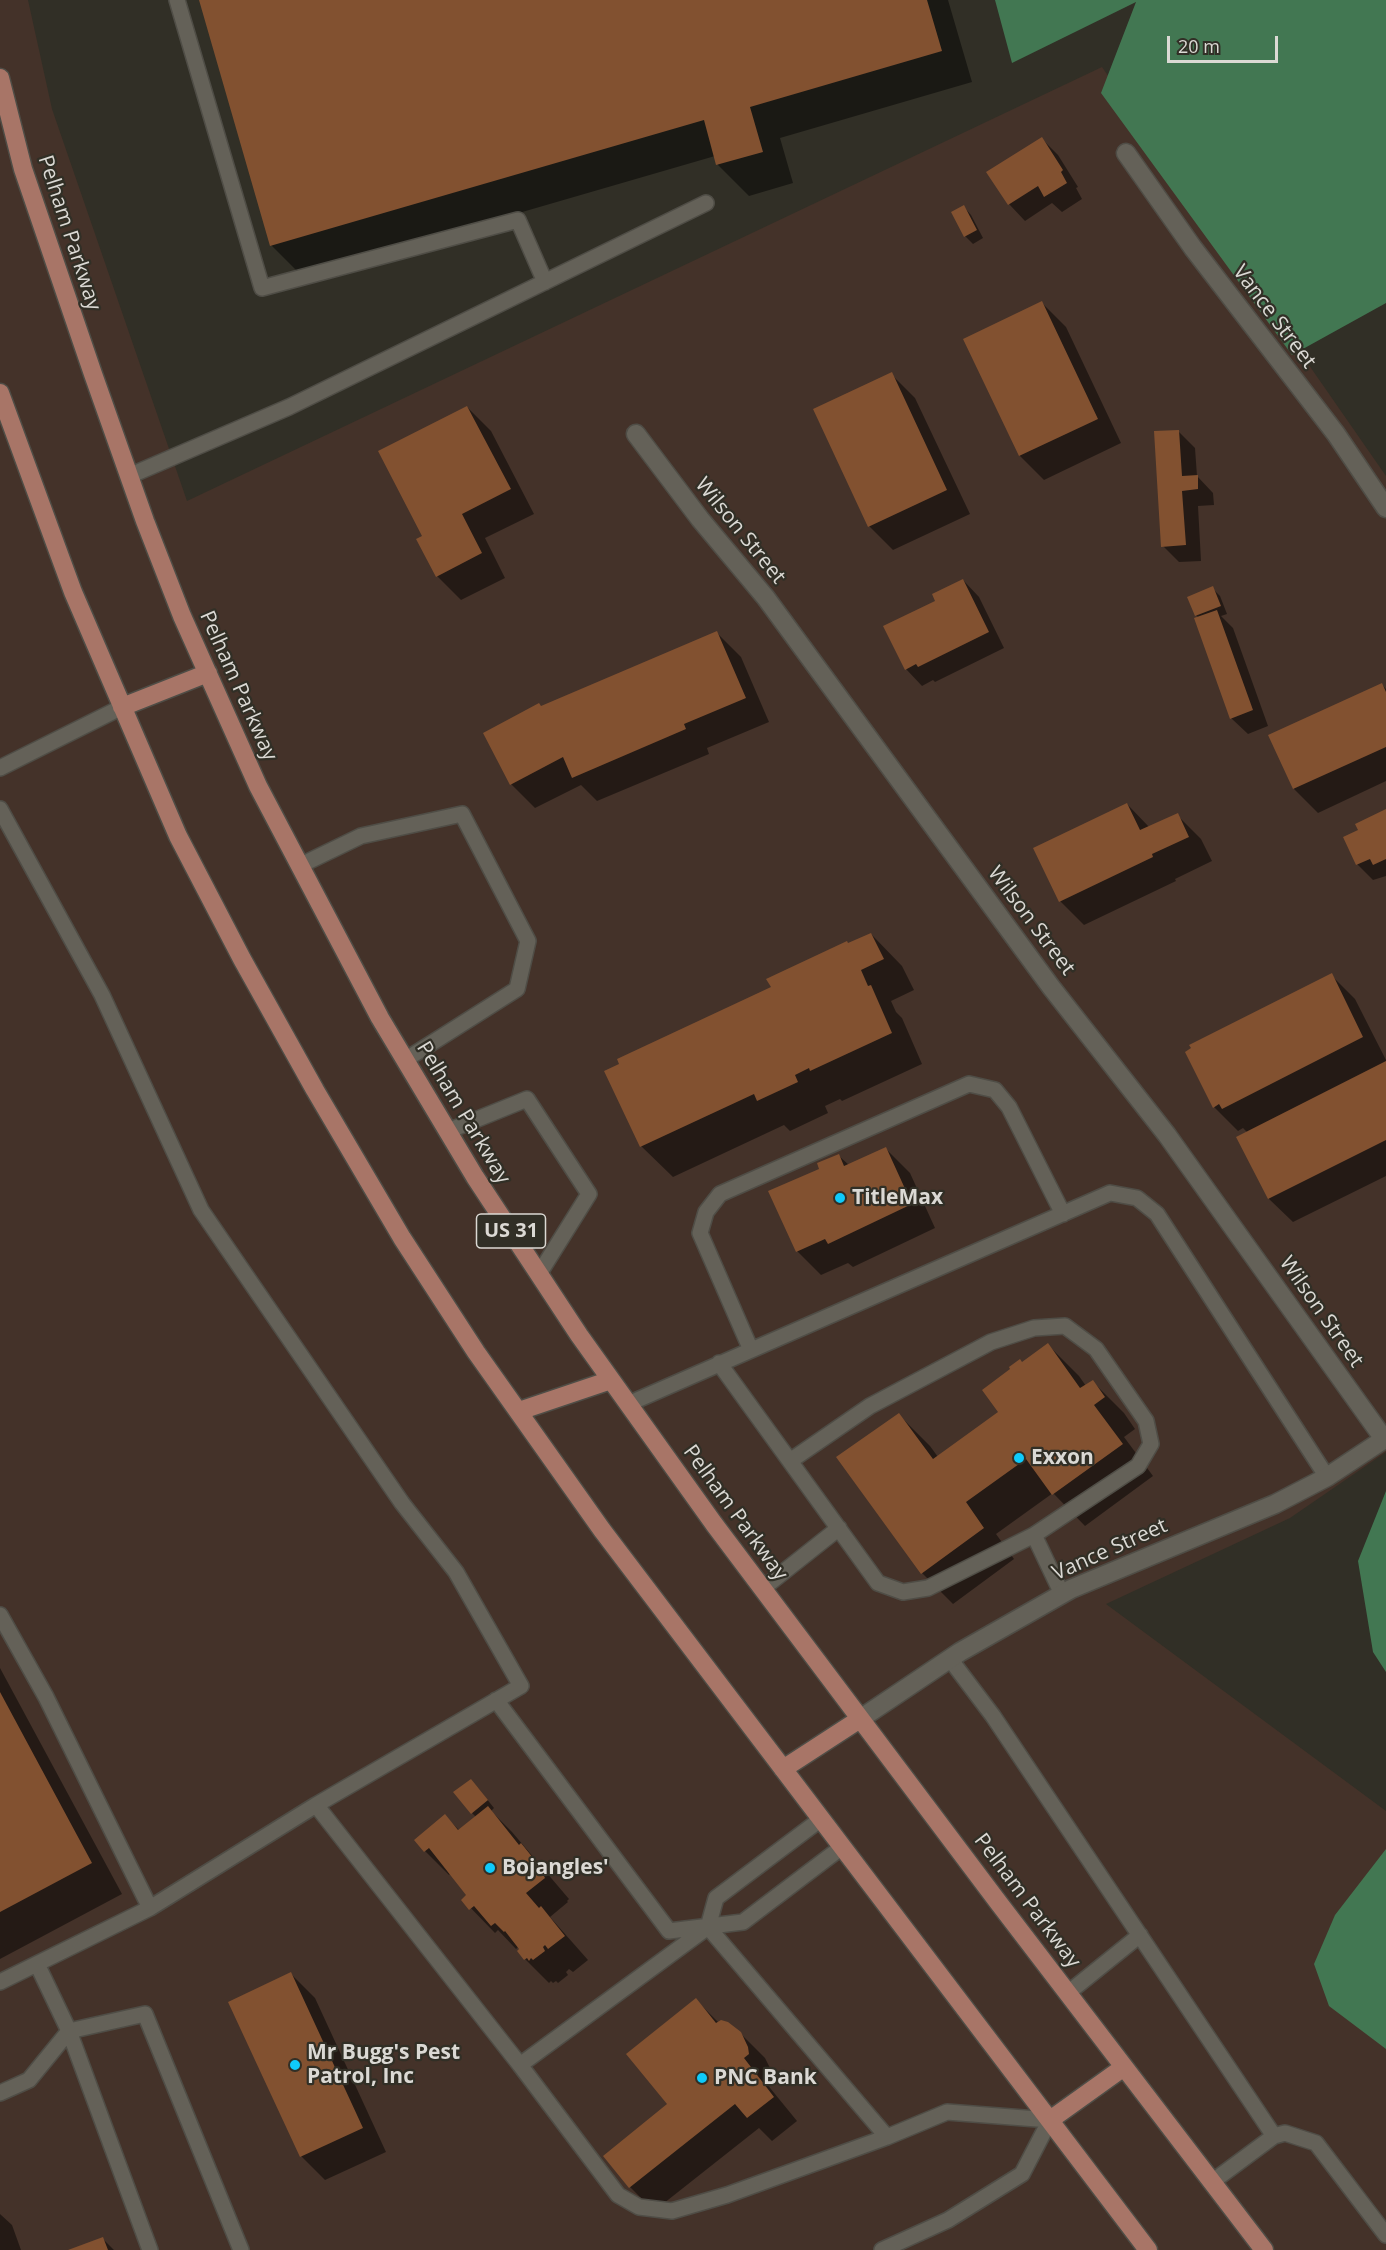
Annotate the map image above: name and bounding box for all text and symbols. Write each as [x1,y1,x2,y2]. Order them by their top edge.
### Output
scale bar [1170,24,1281,62]
text: 20 m [1178,34,1220,58]
street label: Pelham Parkway [32,152,106,314]
street label: Vance Street [1227,260,1321,374]
street label: Wilson Street [689,473,791,589]
street label: Pelham Parkway [194,607,282,765]
street label: Wilson Street [982,862,1080,980]
street label: Pelham Parkway [411,1037,515,1189]
place label: TitleMax [852,1185,943,1211]
marker: TitleMax [833,1191,847,1205]
road number: US 31 [476,1214,546,1248]
street label: Wilson Street [1274,1252,1368,1372]
street label: Pelham Parkway [677,1440,793,1586]
place label: Exxon [1031,1445,1094,1471]
marker: Exxon [1012,1451,1026,1465]
street label: Vance Street [1049,1513,1171,1587]
street label: Pelham Parkway [968,1829,1086,1973]
place label: Bojangles' [502,1855,609,1881]
marker: Bojangles' [483,1861,497,1875]
place label: Mr Bugg's Pest Patrol, Inc [307,2040,460,2090]
marker: Mr Bugg's Pest Patrol, Inc [288,2058,302,2072]
place label: PNC Bank [714,2065,817,2091]
marker: PNC Bank [695,2071,709,2085]

